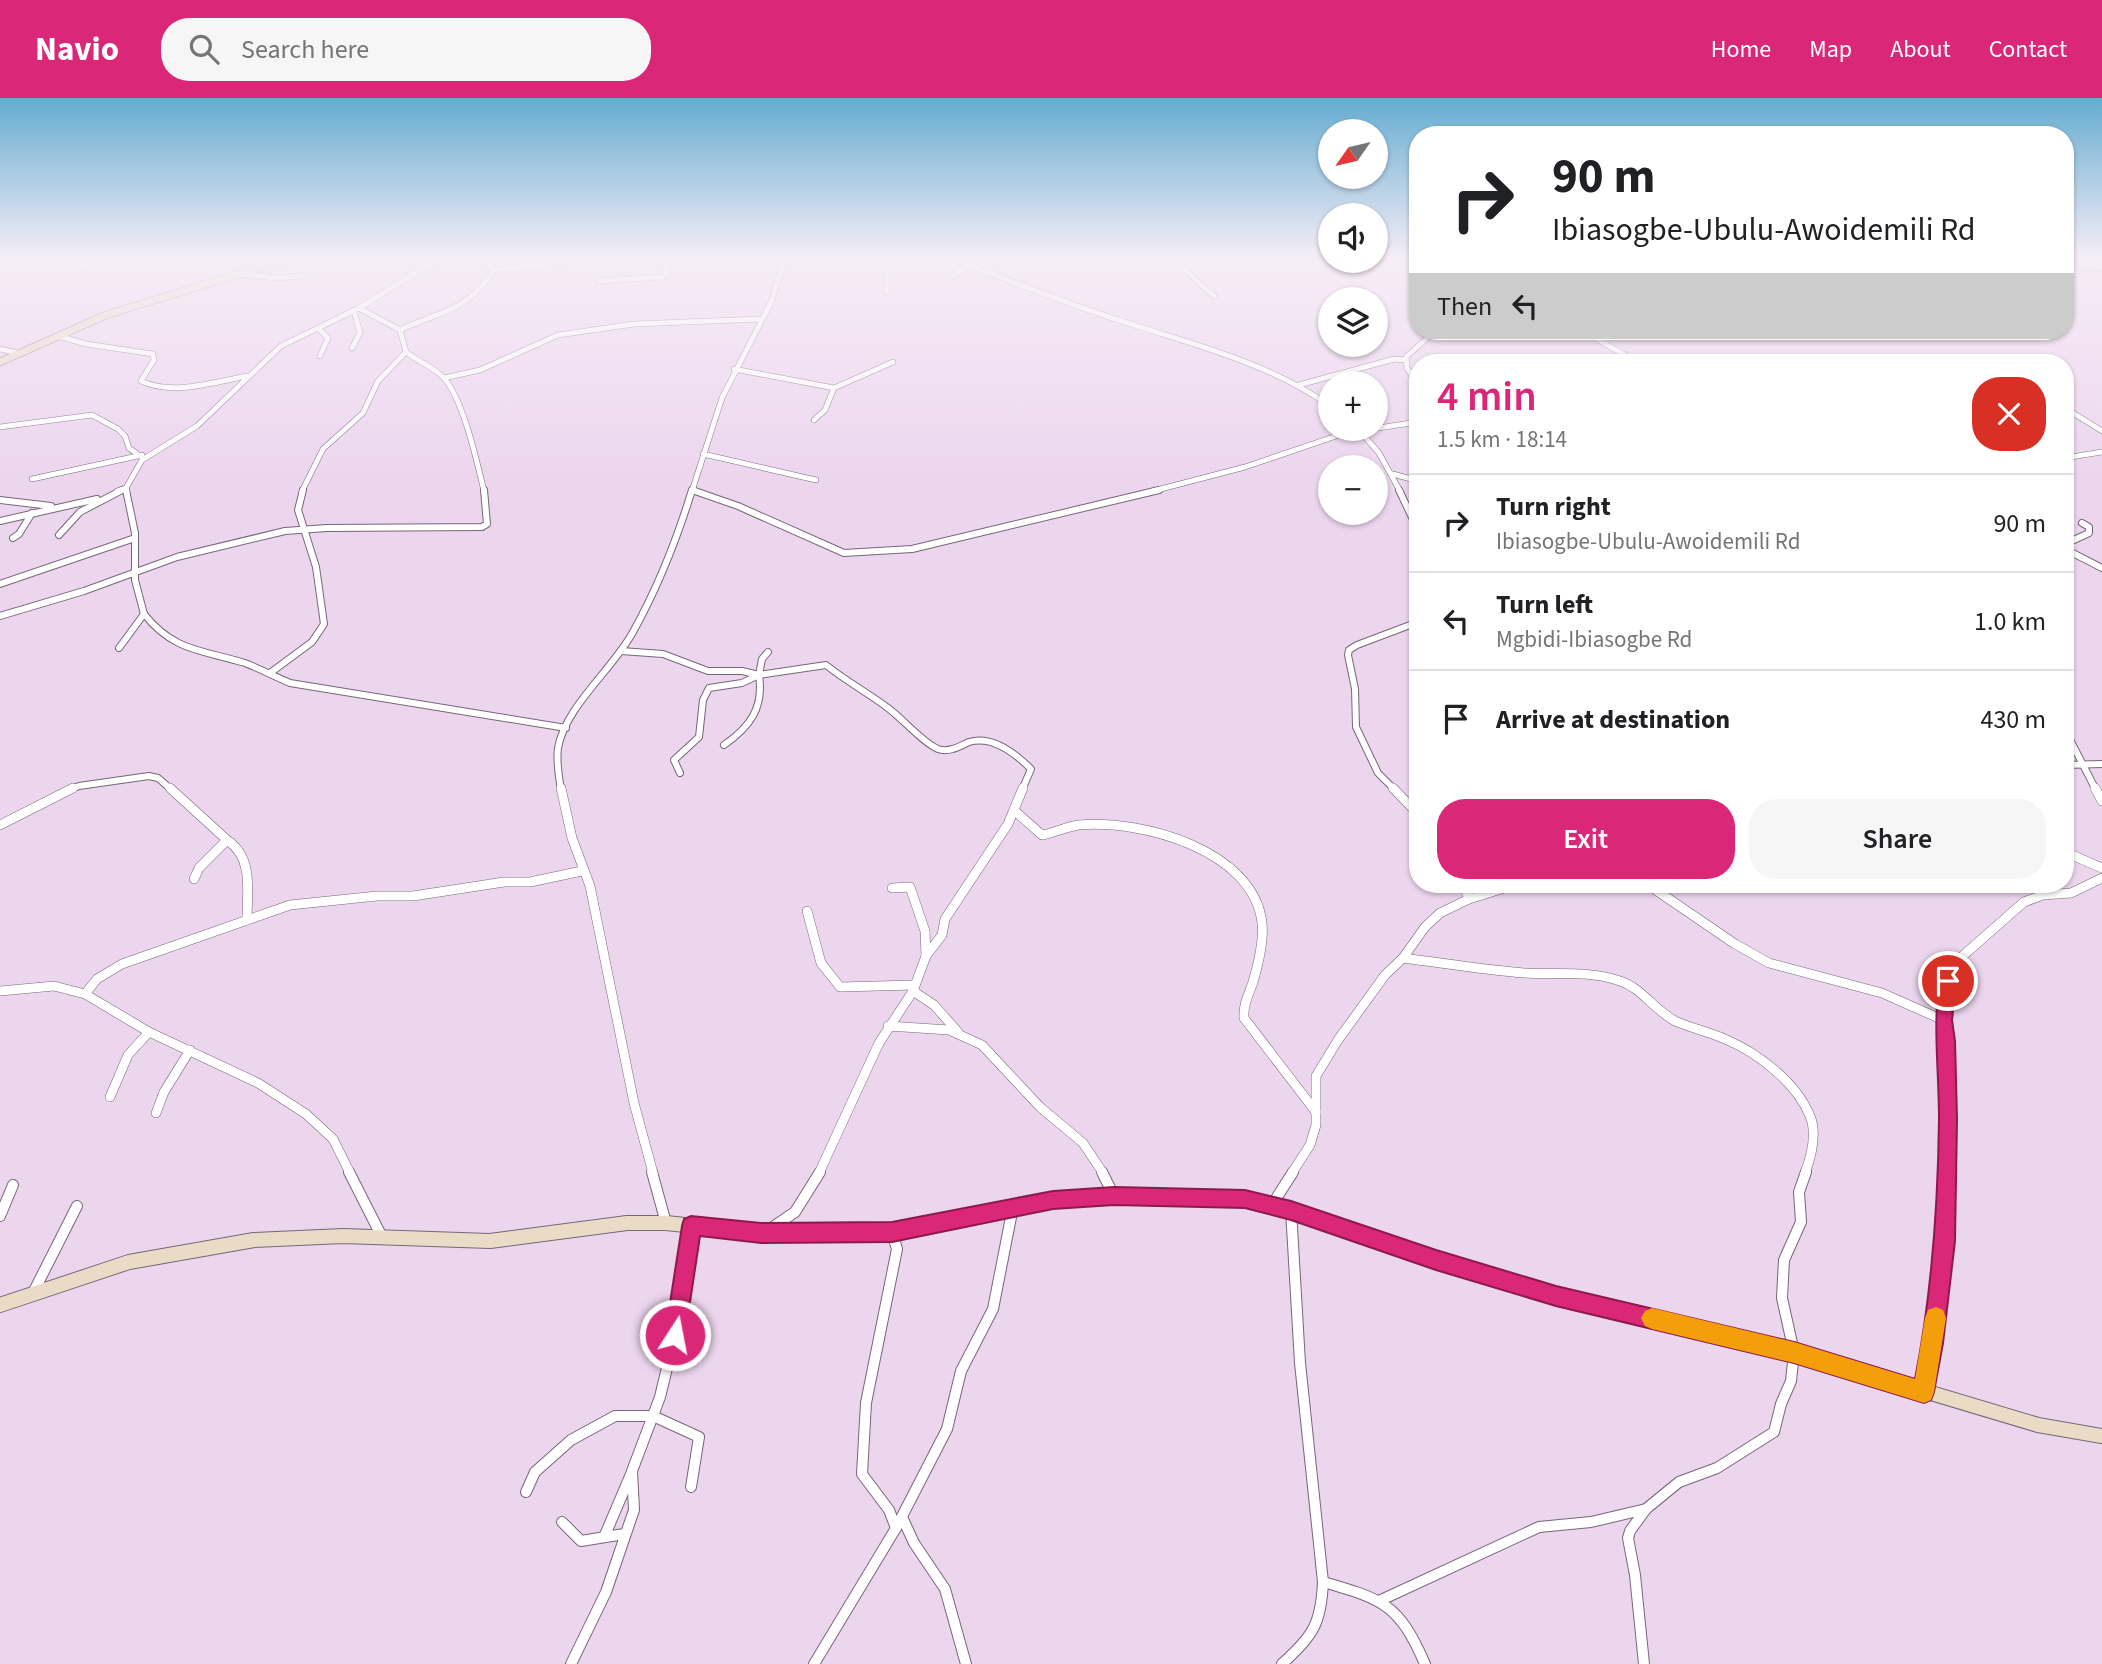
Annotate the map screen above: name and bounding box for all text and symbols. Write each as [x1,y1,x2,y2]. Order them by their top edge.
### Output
search box [161,18,651,81]
text: Navio [35,26,119,73]
icon: search [185,30,223,68]
text: Search here [241,31,369,68]
text: Home [1711,32,1771,67]
text: Map [1809,32,1852,67]
text: About [1890,32,1951,67]
text: Contact [1989,32,2067,67]
north arrow [1318,119,1388,189]
map controls [1318,119,1388,525]
text: 90 m [1552,142,1656,212]
icon: right [1437,154,1528,245]
button: sound [1318,203,1388,273]
text: Ibiasogbe-Ubulu-Awoidemili Rd [1552,207,1976,253]
button: layers [1318,287,1388,357]
icon: left [1506,287,1544,325]
text: Then [1437,288,1492,325]
text: 4 min [1437,367,1537,427]
button: + [1318,371,1388,441]
button: close [1972,377,2046,451]
text: 1.5 km · 18:14 [1437,423,1567,456]
button: − [1318,455,1388,525]
text: Turn right [1496,488,1611,525]
icon: right [1437,504,1475,542]
text: 90 m [1993,505,2046,542]
text: Ibiasogbe-Ubulu-Awoidemili Rd [1496,525,1800,558]
text: Turn left [1496,586,1593,623]
icon: left [1437,602,1475,640]
text: 1.0 km [1974,603,2046,640]
text: Mgbidi-Ibiasogbe Rd [1496,623,1692,656]
icon: arrive [1437,700,1475,738]
text: Arrive at destination [1496,701,1730,738]
text: 430 m [1980,701,2046,738]
button: Exit [1437,799,1735,879]
button: Share [1749,799,2046,879]
pin [1918,951,1978,1011]
icon: arrive [1929,962,1967,1000]
position arrow [638,1298,712,1372]

